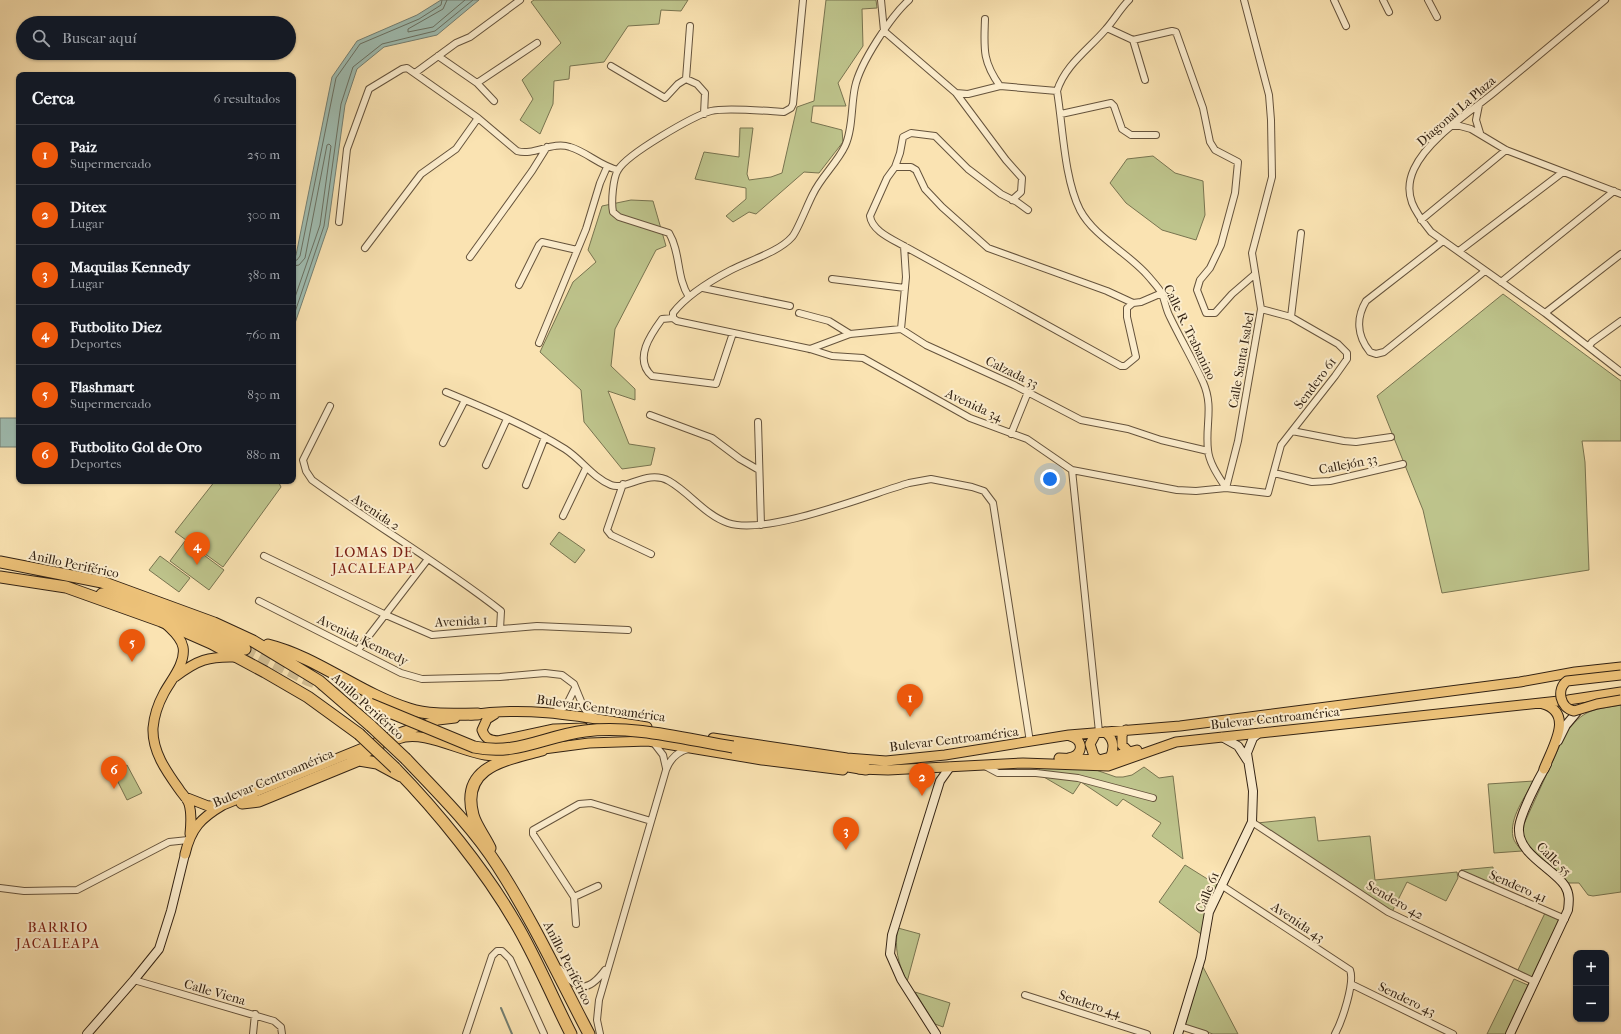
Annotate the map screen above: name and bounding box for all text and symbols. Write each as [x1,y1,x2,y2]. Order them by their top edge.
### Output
search box [16,16,296,60]
icon: search [30,27,52,49]
text: Buscar aquí [62,29,137,47]
street label: Diagonal La Plaza [1414,72,1499,149]
text: Cerca [32,88,74,108]
text: 6 resultados [213,91,280,106]
text: Paiz [70,138,97,156]
text: 1 [43,147,47,162]
text: 250 m [247,147,280,162]
text: Supermercado [70,156,151,171]
text: Ditex [70,198,106,216]
text: 2 [42,207,48,222]
text: 300 m [247,207,280,222]
text: Lugar [70,216,104,231]
text: Maquilas Kennedy [70,258,190,276]
text: 3 [42,267,48,282]
text: 380 m [247,267,280,282]
text: Lugar [70,276,104,291]
street label: Calle R. Trabanino [1161,282,1220,382]
street label: Calle Santa Isabel [1225,310,1257,409]
text: Futbolito Diez [70,318,162,336]
text: 4 [41,327,49,342]
text: 760 m [246,327,280,342]
text: Deportes [70,336,121,351]
street label: Calzada 33 [983,353,1041,391]
street label: Sendero 61 [1291,354,1339,412]
text: Flashmart [70,378,134,396]
street label: Avenida 34 [942,385,1005,425]
text: 5 [42,387,48,402]
text: 830 m [247,387,280,402]
text: Supermercado [70,396,151,411]
text: Futbolito Gol de Oro [70,438,202,456]
text: 6 [41,447,49,462]
text: 880 m [246,447,280,462]
street label: Callejón 33 [1318,451,1378,477]
text: Deportes [70,456,121,471]
your location [1040,469,1060,489]
street label: Avenida 2 [348,490,403,534]
pin: 4 [184,532,210,565]
district label: LOMAS DE JACALEAPA [331,544,416,577]
street label: Anillo Periférico [27,547,121,581]
street label: Avenida Kennedy [314,611,412,669]
street label: Avenida 1 [433,612,488,630]
pin: 5 [119,629,145,662]
street label: Anillo Periférico [328,669,407,743]
pin: 1 [897,684,923,717]
street label: Bulevar Centroamérica [536,692,667,725]
street label: Bulevar Centroamérica [1210,704,1341,732]
street label: Bulevar Centroamérica [889,724,1020,754]
street label: Bulevar Centroamérica [210,745,337,810]
pin: 6 [101,756,127,789]
pin: 2 [909,763,935,796]
pin: 3 [833,817,859,850]
street label: Calle 55 [1534,839,1575,879]
street label: Sendero 41 [1487,867,1549,905]
street label: Calle 61 [1192,869,1222,915]
street label: Sendero 42 [1364,878,1426,922]
street label: Avenida 43 [1268,898,1327,945]
street label: Anillo Periférico [540,918,596,1008]
district label: BARRIO JACALEAPA [15,919,100,952]
map controls [1573,950,1609,1022]
button: + [1573,950,1609,986]
street label: Calle Viena [183,976,248,1008]
street label: Sendero 43 [1376,979,1438,1019]
button: − [1573,986,1609,1022]
street label: Sendero 44 [1057,987,1123,1021]

